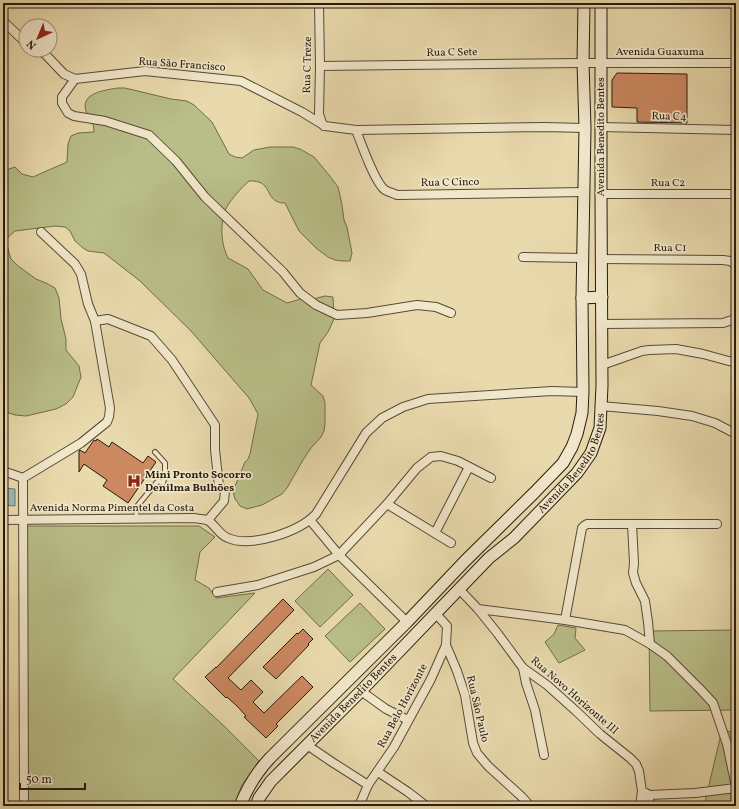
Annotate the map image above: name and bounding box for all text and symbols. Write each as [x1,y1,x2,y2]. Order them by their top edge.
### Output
north arrow [18,18,58,58]
text: N [24,36,40,52]
street label: Rua C Treze [300,36,316,94]
street label: Rua C Sete [426,45,478,61]
street label: Avenida Guaxuma [616,45,705,60]
street label: Rua São Francisco [138,54,226,76]
street label: Avenida Benedito Bentes [594,77,609,197]
street label: Rua C4 [651,109,687,125]
street label: Rua C Cinco [421,175,480,191]
street label: Rua C2 [651,176,685,191]
street label: Rua C1 [654,241,686,256]
street label: Avenida Benedito Bentes [534,412,608,517]
place label: Mini Pronto Socorro Denilma Bulhões [145,468,252,496]
hospital icon: Mini Pronto Socorro Denilma Bulhões [126,473,142,489]
street label: Avenida Norma Pimentel da Costa [30,501,195,516]
street label: Avenida Benedito Bentes [306,650,401,746]
street label: Rua Novo Horizonte III [527,654,621,738]
street label: Rua Belo Horizonte [374,661,432,751]
street label: Rua São Paulo [462,674,492,744]
scale bar [20,765,85,791]
text: 50 m [26,772,52,788]

